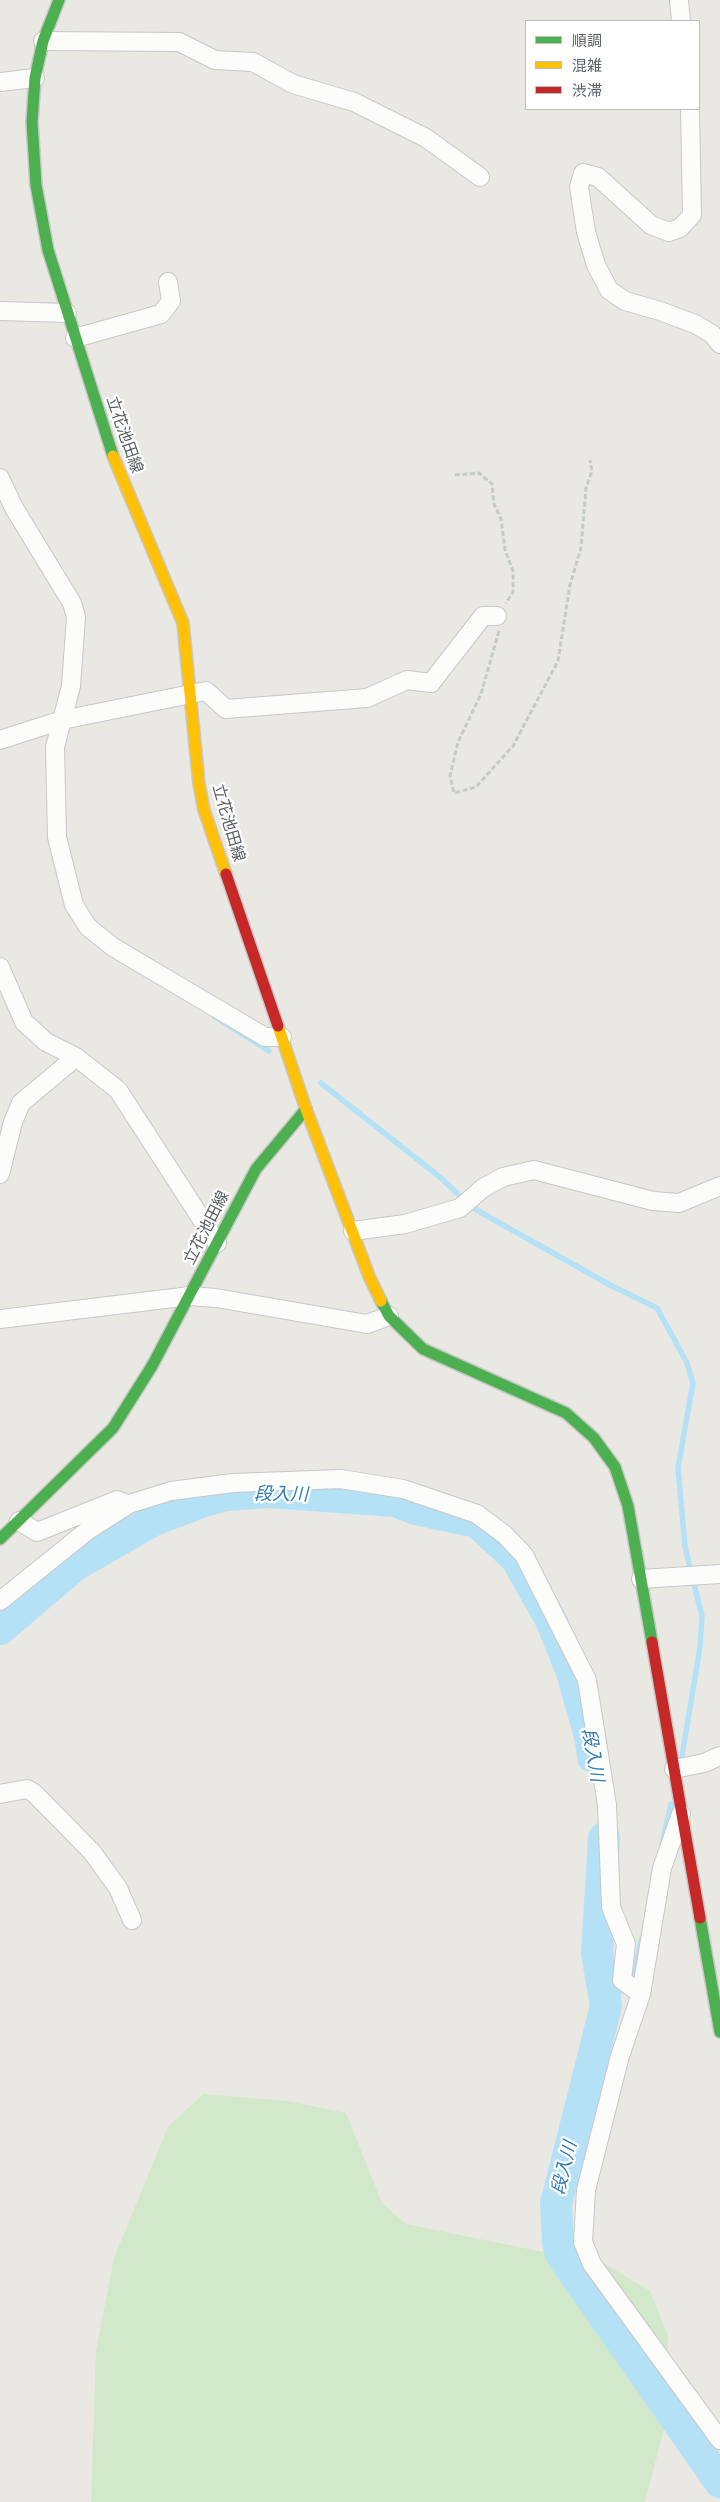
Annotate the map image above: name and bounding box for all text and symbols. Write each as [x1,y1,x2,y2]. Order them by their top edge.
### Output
legend [525,20,700,110]
text: 順調 [572,31,602,50]
text: 混雑 [572,56,602,75]
text: 渋滞 [572,81,602,100]
street label: 立花池田線 [102,394,146,476]
street label: 立花池田線 [208,782,248,864]
street label: 立花池田線 [180,1188,234,1268]
water label: 段入川 [254,1484,308,1506]
water label: 段入川 [577,1727,607,1783]
water label: 段入川 [548,2139,582,2197]

